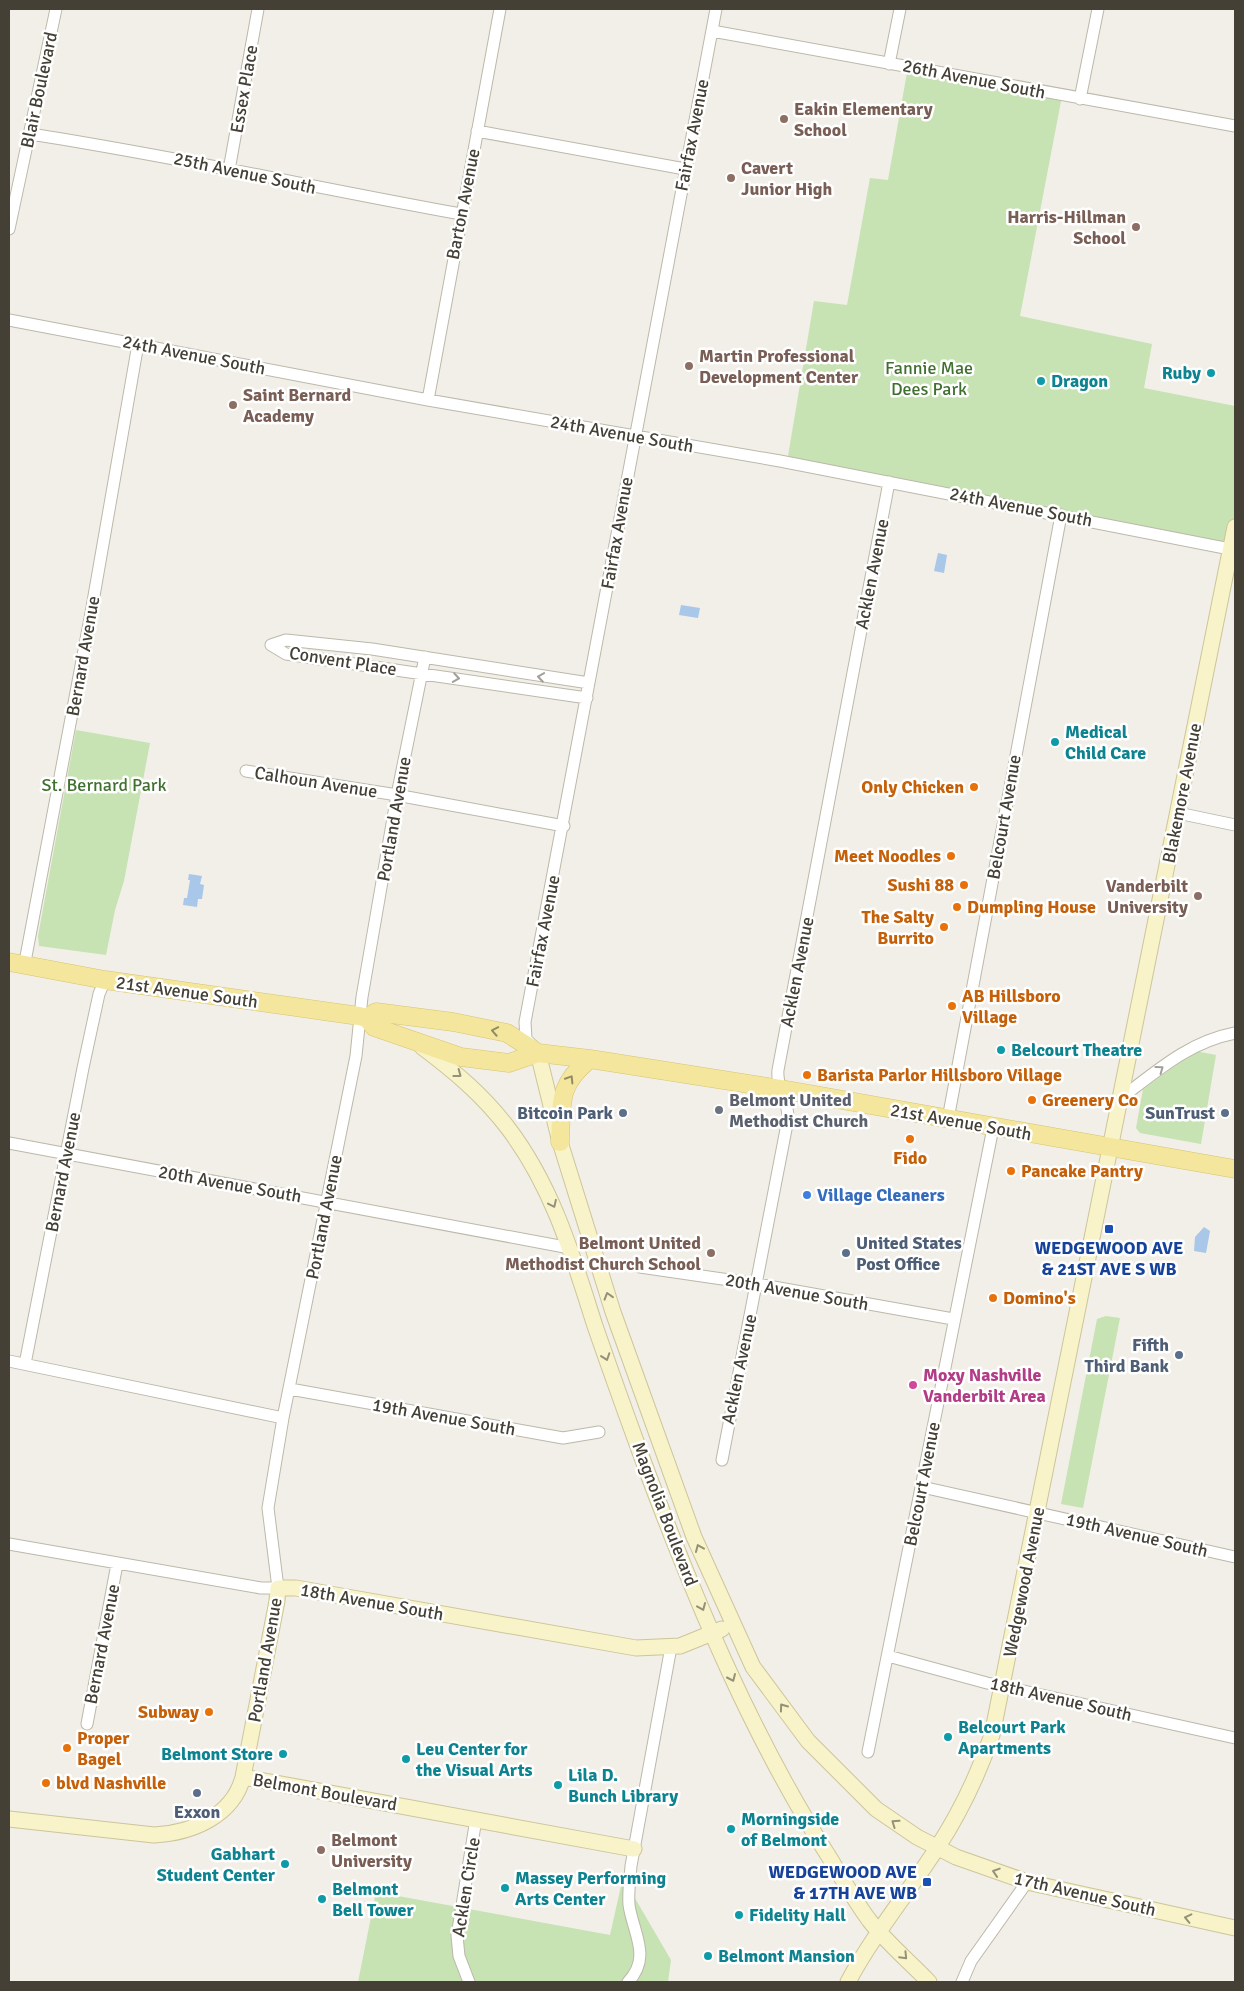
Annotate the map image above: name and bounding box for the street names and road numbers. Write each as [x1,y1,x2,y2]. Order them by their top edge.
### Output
street label: Blair Boulevard [16,30,62,150]
street label: Essex Place [225,43,263,135]
street label: 26th Avenue South [901,54,1047,104]
street label: Fairfax Avenue [670,77,714,193]
street label: 25th Avenue South [172,147,318,199]
street label: Barton Avenue [441,147,485,261]
street label: 24th Avenue South [121,330,267,380]
street label: 24th Avenue South [549,411,695,457]
street label: Fairfax Avenue [596,475,638,591]
street label: 24th Avenue South [948,482,1094,532]
street label: Acklen Avenue [850,517,894,631]
street label: Bernard Avenue [62,594,104,718]
street label: Convent Place [288,642,398,680]
street label: Blakemore Avenue [1158,721,1206,865]
street label: Belcourt Avenue [982,753,1026,881]
street label: Portland Avenue [372,755,416,883]
street label: Calhoun Avenue [253,761,379,803]
street label: Fairfax Avenue [521,873,565,989]
street label: Acklen Avenue [775,915,819,1029]
street label: 21st Avenue South [115,971,259,1013]
street label: 21st Avenue South [889,1099,1033,1145]
street label: Bernard Avenue [41,1110,85,1234]
street label: Portland Avenue [301,1153,347,1281]
street label: 20th Avenue South [157,1161,303,1207]
street label: 20th Avenue South [724,1269,870,1315]
street label: Acklen Avenue [717,1312,761,1426]
street label: 19th Avenue South [371,1394,517,1440]
street label: Belcourt Avenue [899,1420,945,1548]
street label: Magnolia Boulevard [627,1439,703,1589]
street label: Wedgewood Avenue [999,1505,1049,1659]
street label: 19th Avenue South [1064,1508,1210,1562]
street label: 18th Avenue South [299,1579,445,1625]
street label: Bernard Avenue [80,1582,124,1706]
street label: Portland Avenue [243,1596,287,1724]
street label: 18th Avenue South [988,1672,1134,1726]
street label: Belmont Boulevard [251,1768,399,1816]
street label: Acklen Circle [447,1836,485,1938]
street label: 17th Avenue South [1012,1867,1158,1921]

